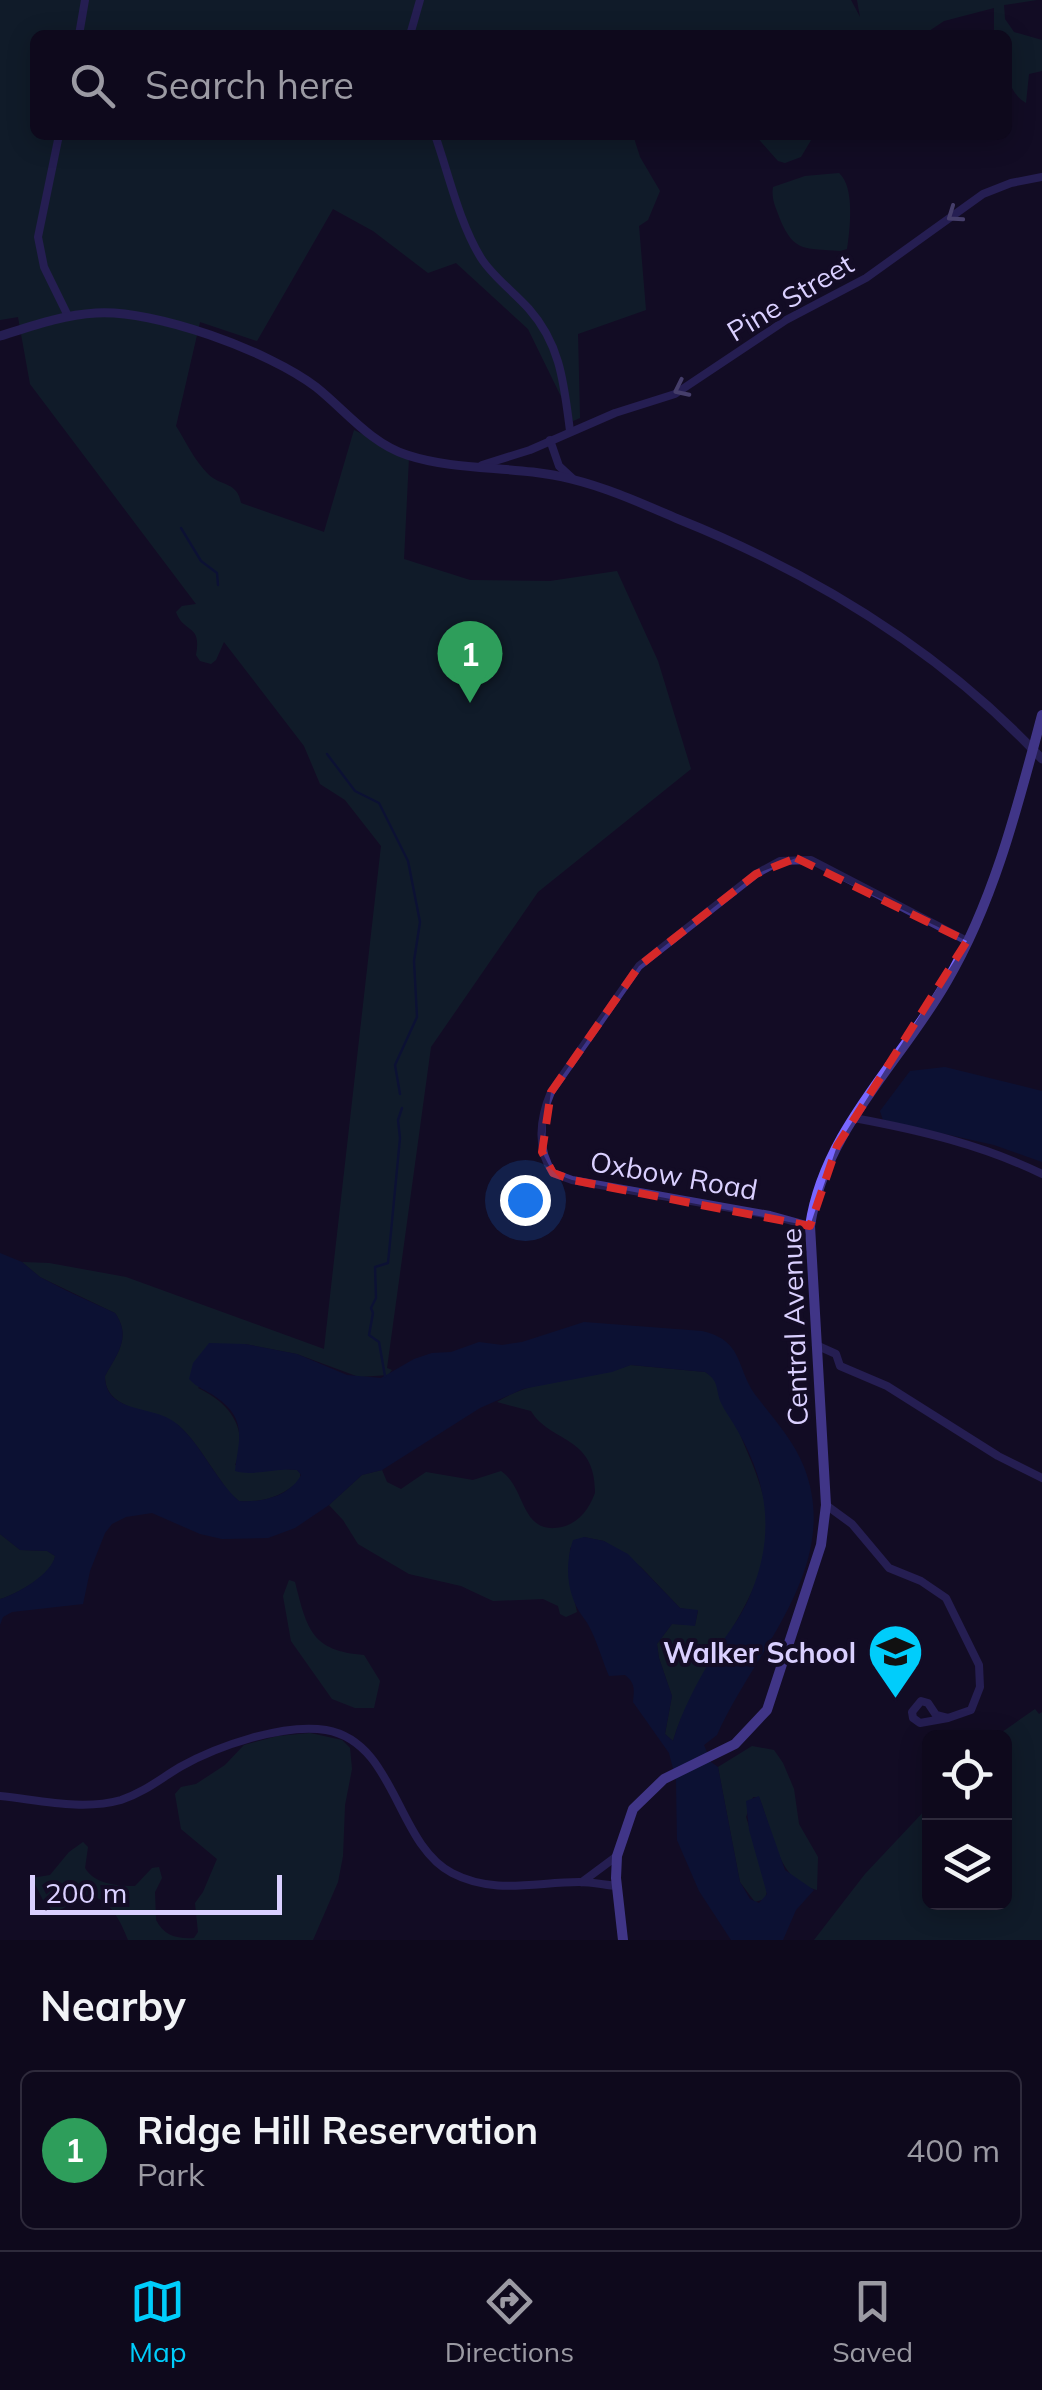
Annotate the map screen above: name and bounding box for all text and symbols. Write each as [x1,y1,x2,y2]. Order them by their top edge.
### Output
search box [30,30,1012,140]
icon: search [65,58,120,113]
text: Search here [145,61,354,109]
one-way arrow [947,203,965,221]
street label: Pine Street [720,246,860,348]
one-way arrow [673,377,691,397]
pin: 1 [438,620,502,703]
street label: Oxbow Road [588,1143,760,1207]
your location [500,1175,551,1226]
street label: Central Avenue [773,1227,815,1427]
school or university icon: Walker School [865,1622,925,1701]
place label: Walker School [663,1635,856,1670]
map controls [922,1730,1012,1910]
button: locate [922,1730,1012,1820]
button: layers [922,1820,1012,1910]
scale bar [30,1870,282,1914]
text: 200 m [45,1875,127,1910]
text: Nearby [40,1979,186,2032]
text: Ridge Hill Reservation [137,2106,538,2154]
text: 1 [65,2130,84,2170]
text: 400 m [906,2130,1000,2170]
text: Park [137,2154,204,2194]
tab: Map [129,2274,187,2369]
tab: Directions [445,2274,574,2369]
tab: Saved [832,2274,913,2369]

